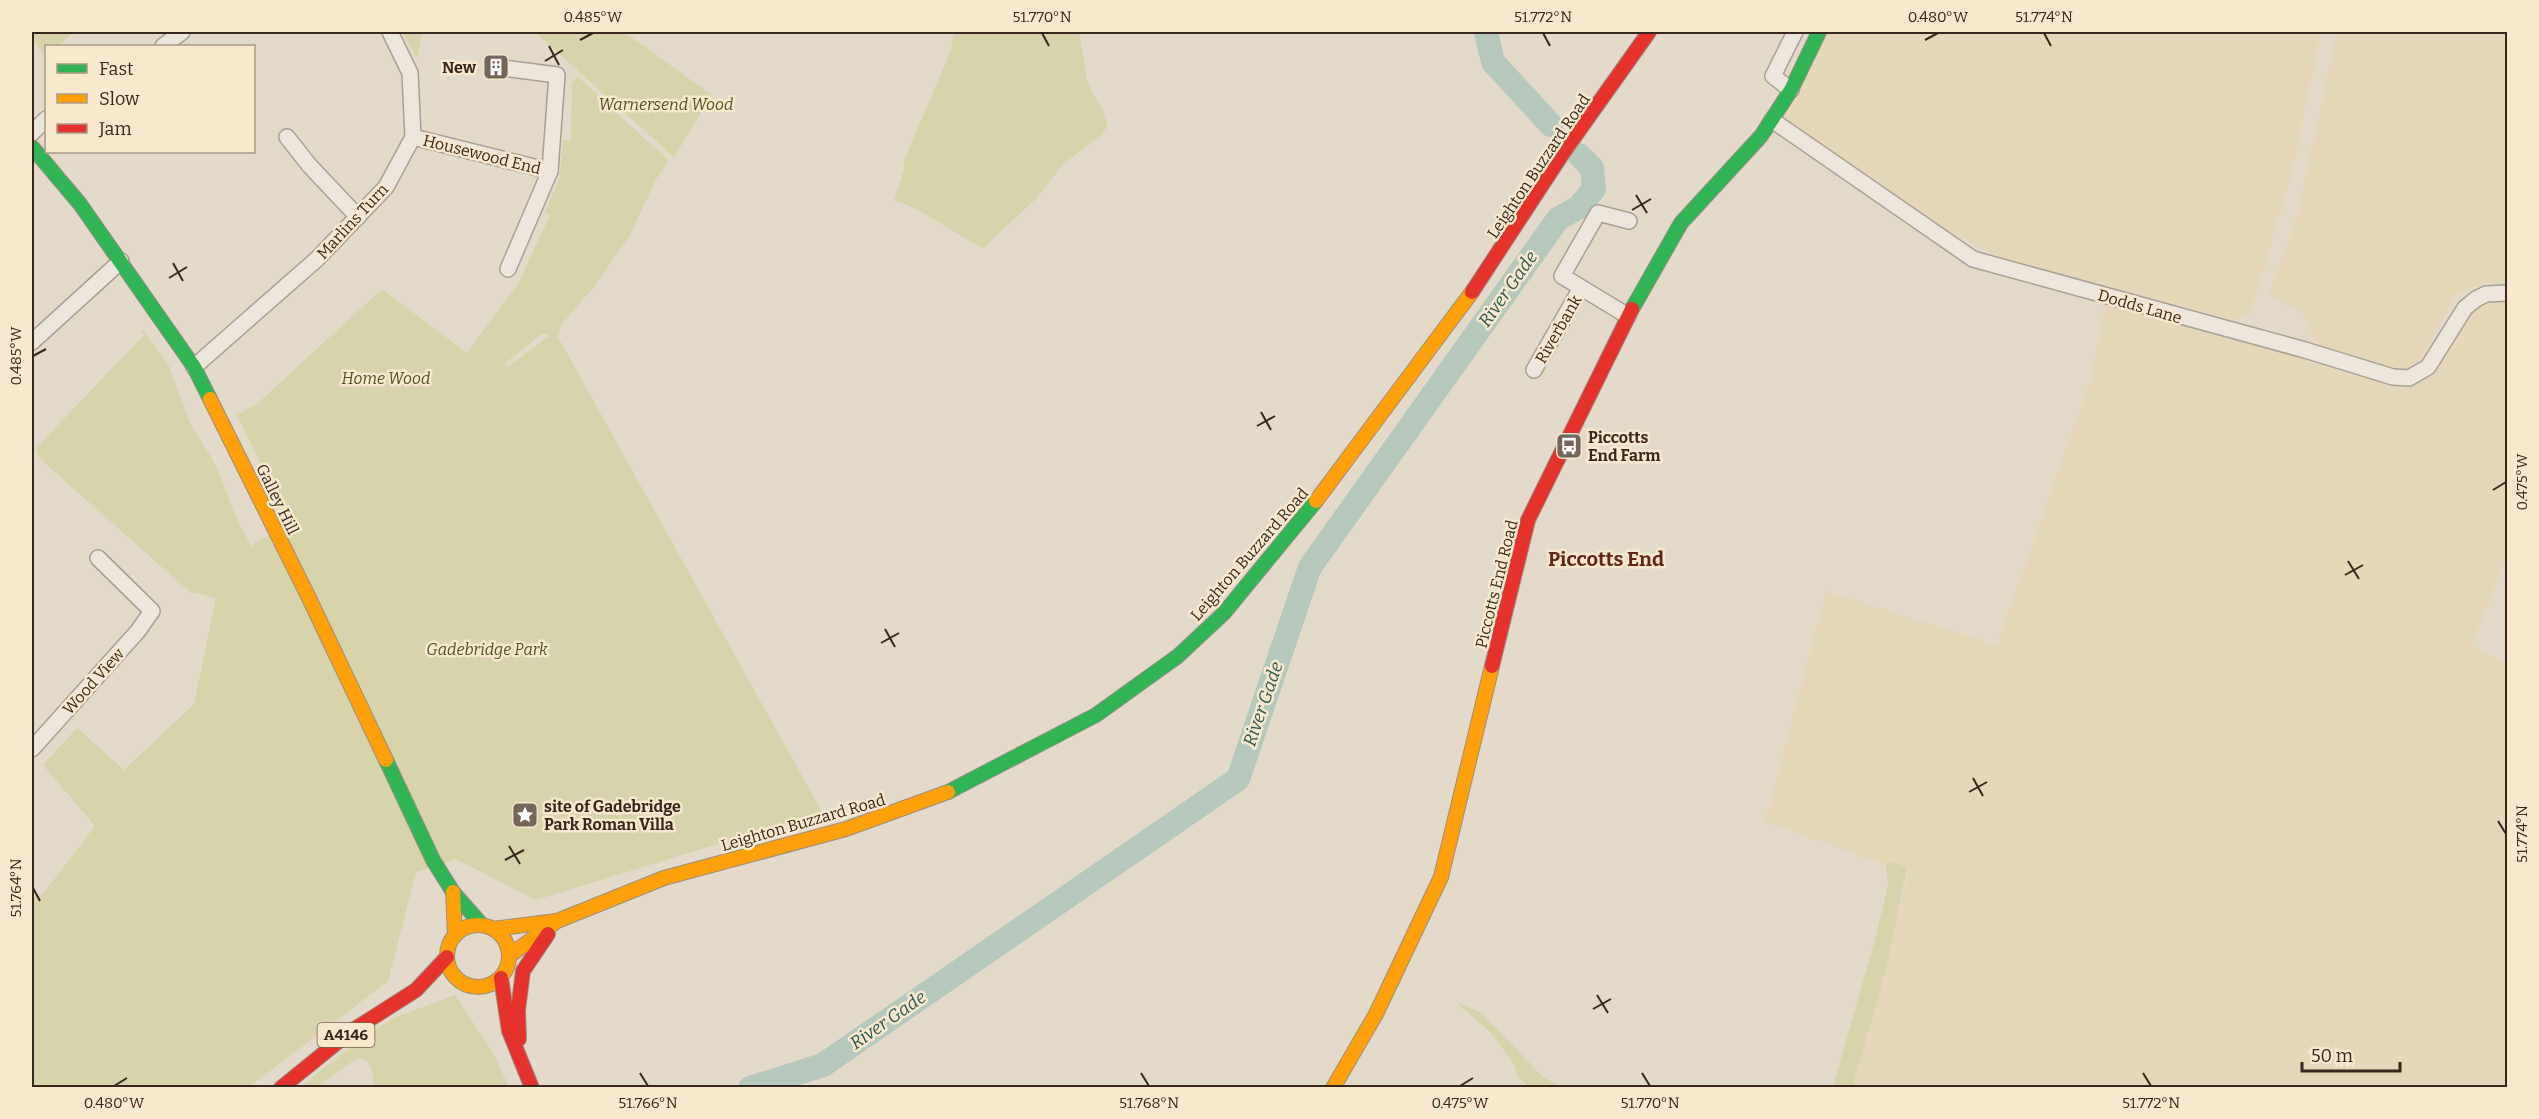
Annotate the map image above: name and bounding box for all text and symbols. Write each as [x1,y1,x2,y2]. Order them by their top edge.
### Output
text: 0.485°W [564,8,623,26]
text: 51.770°N [1012,8,1072,26]
text: 51.772°N [1514,8,1572,26]
text: 0.480°W [1908,8,1969,26]
text: 51.774°N [2015,8,2073,26]
legend [45,45,255,153]
building icon: New [481,52,511,82]
text: Fast [99,58,134,80]
place label: New [442,58,477,77]
text: Slow [99,88,140,110]
street label: Leighton Buzzard Road [1483,90,1594,242]
park label: Warnersend Wood [599,95,734,114]
text: Jam [98,118,132,140]
street label: Housewood End [421,131,543,178]
street label: Marlins Turn [313,180,392,263]
water label: River Gade [1474,247,1542,331]
street label: Dodds Lane [2096,285,2184,328]
street label: Riverbank [1531,292,1586,367]
text: 0.485°W [7,326,25,385]
park label: Home Wood [342,369,430,388]
place label: Piccotts End Farm [1588,428,1661,465]
bus stop icon: Piccotts End Farm [1554,431,1584,461]
text: 0.475°W [2513,453,2531,511]
street label: Galley Hill [252,461,303,538]
street label: Leighton Buzzard Road [1186,484,1313,625]
street label: Piccotts End Road [1471,517,1522,650]
district label: Piccotts End [1548,547,1664,571]
park label: Gadebridge Park [426,640,548,659]
street label: Wood View [59,644,128,718]
water label: River Gade [1238,659,1288,749]
street label: Leighton Buzzard Road [719,790,888,855]
place label: site of Gadebridge Park Roman Villa [544,797,681,834]
place icon: site of Gadebridge Park Roman Villa [510,800,540,830]
text: 51.774°N [2513,805,2531,863]
text: 51.764°N [7,858,25,918]
water label: River Gade [846,986,930,1054]
road number: A4146 [318,1023,374,1047]
scale bar [2302,1035,2400,1073]
text: 50 m [2311,1045,2353,1067]
text: 0.480°W [84,1094,145,1112]
text: 51.766°N [618,1094,678,1112]
text: 51.768°N [1119,1094,1179,1112]
text: 0.475°W [1431,1094,1489,1112]
text: 51.770°N [1620,1094,1680,1112]
text: 51.772°N [2122,1094,2180,1112]

